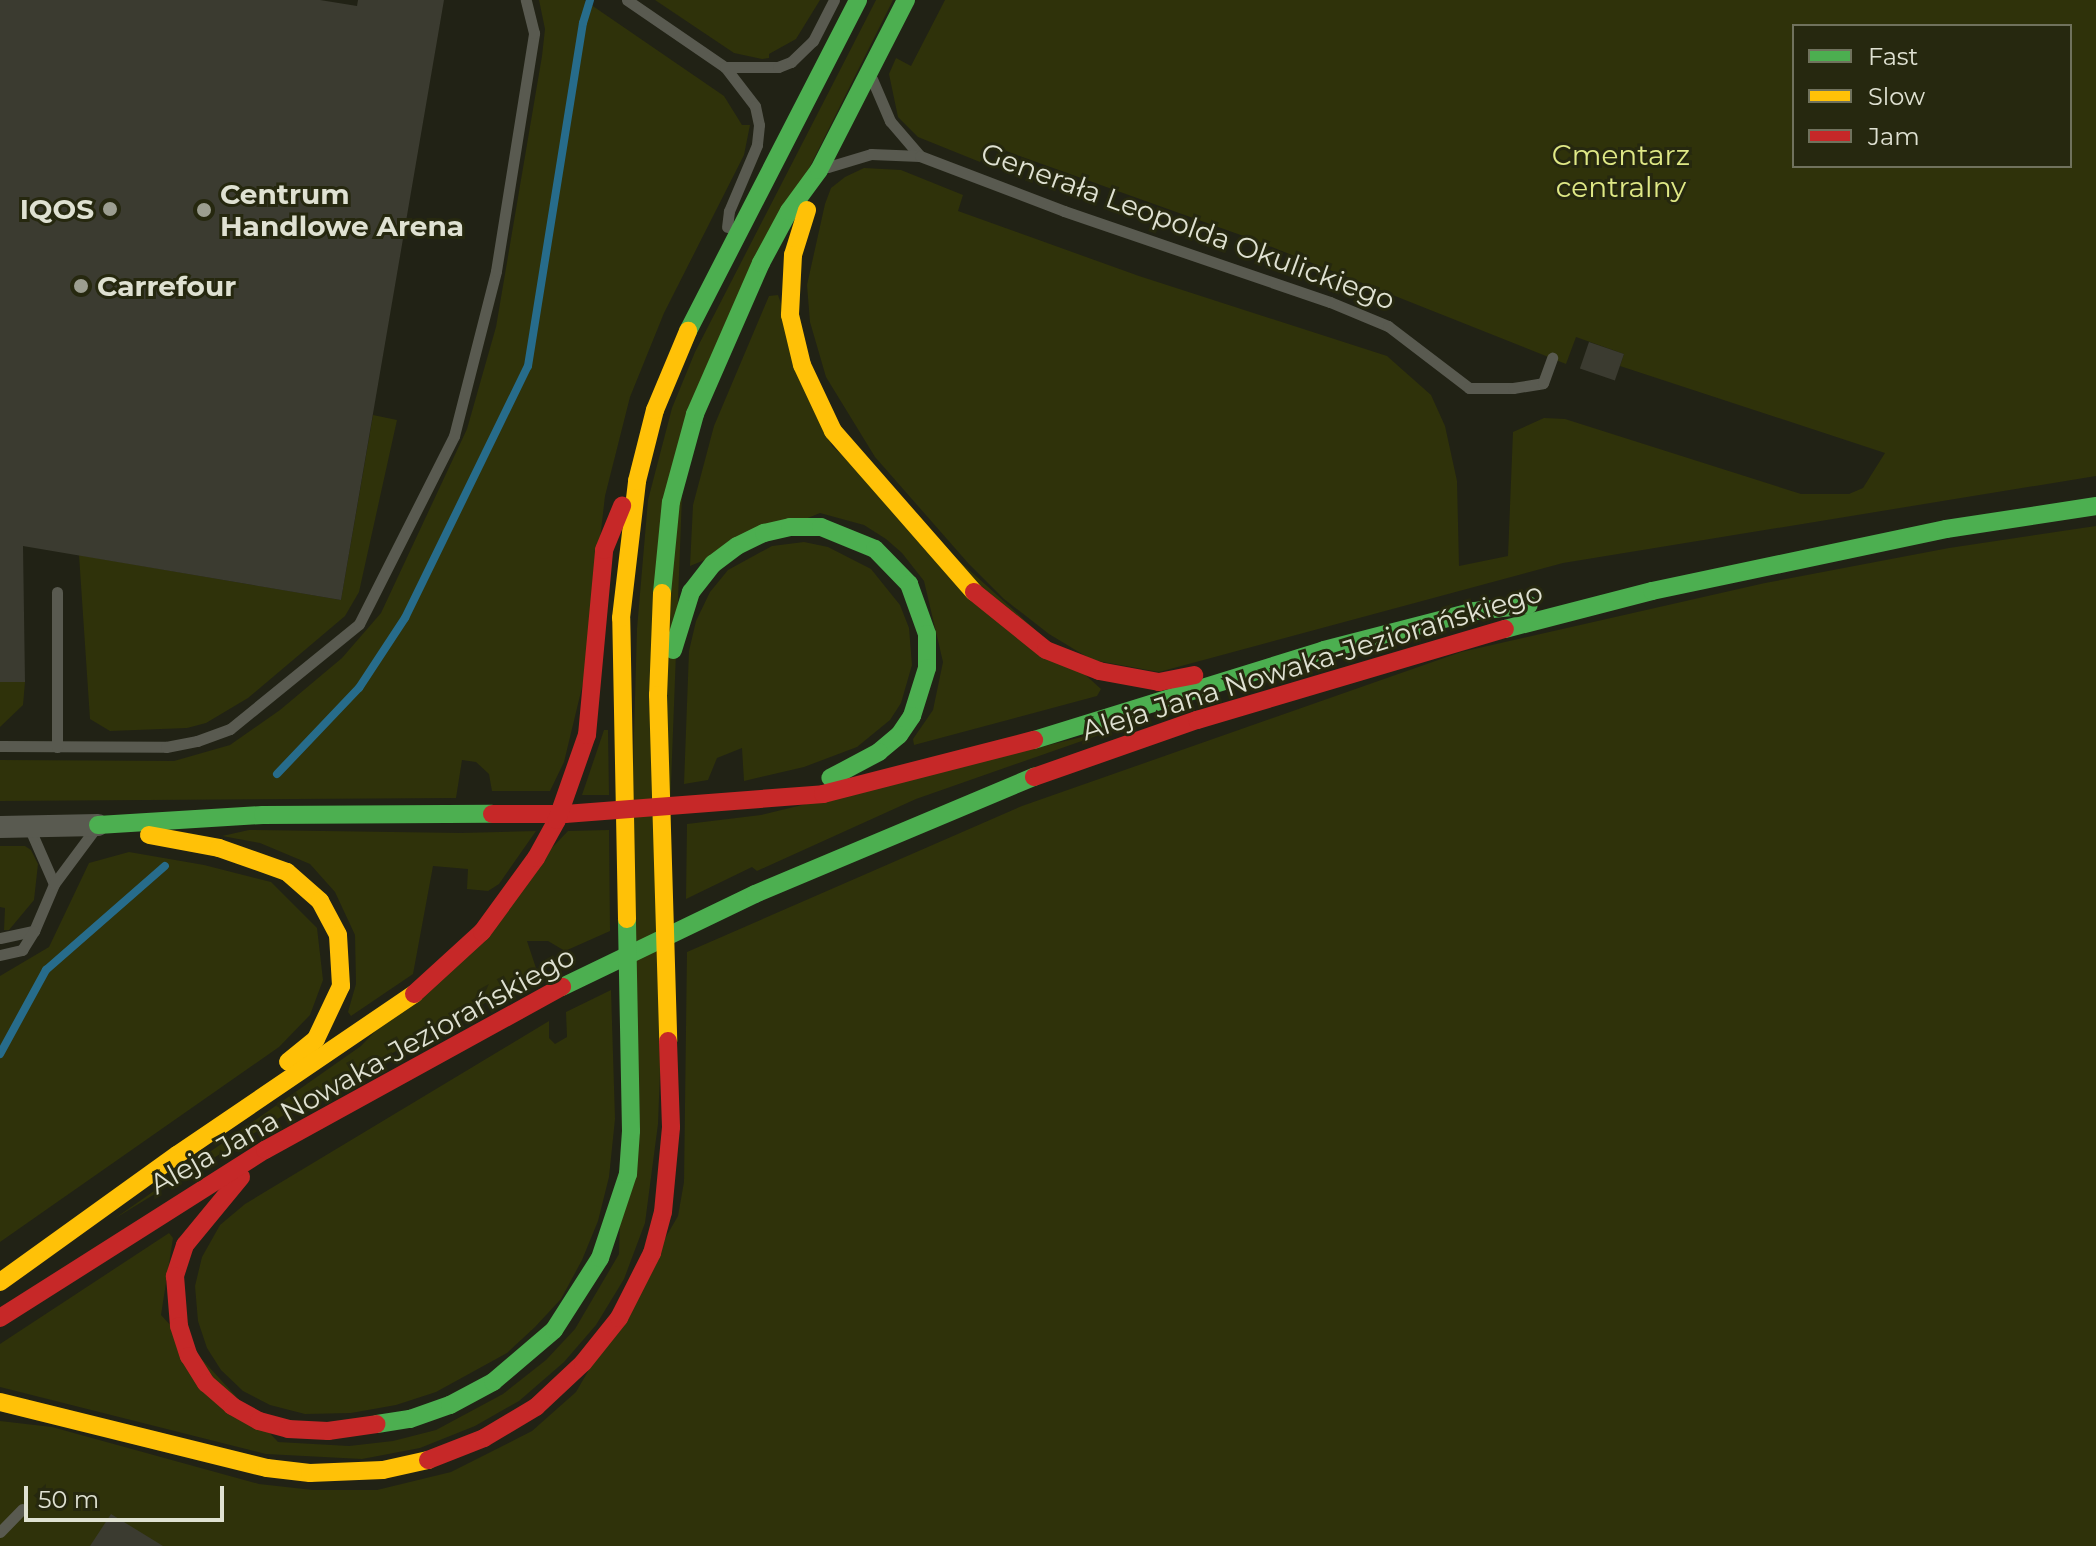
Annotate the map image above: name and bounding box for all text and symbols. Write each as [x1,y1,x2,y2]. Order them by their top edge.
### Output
legend [1792,24,2072,168]
text: Fast [1868,42,1918,71]
text: Slow [1868,82,1925,111]
text: Jam [1868,122,1920,151]
street label: Generała Leopolda Okulickiego [977,135,1399,317]
park label: Cmentarz centralny [1552,138,1690,204]
place label: Centrum Handlowe Arena [220,177,464,243]
place label: IQOS [20,192,94,226]
marker: IQOS [101,200,119,218]
marker: Centrum Handlowe Arena [195,201,213,219]
place label: Carrefour [97,269,236,303]
marker: Carrefour [72,277,90,295]
street label: Aleja Jana Nowaka-Jeziorańskiego [1078,575,1546,747]
street label: Aleja Jana Nowaka-Jeziorańskiego [144,939,580,1201]
scale bar [28,1470,228,1520]
text: 50 m [38,1485,99,1514]

